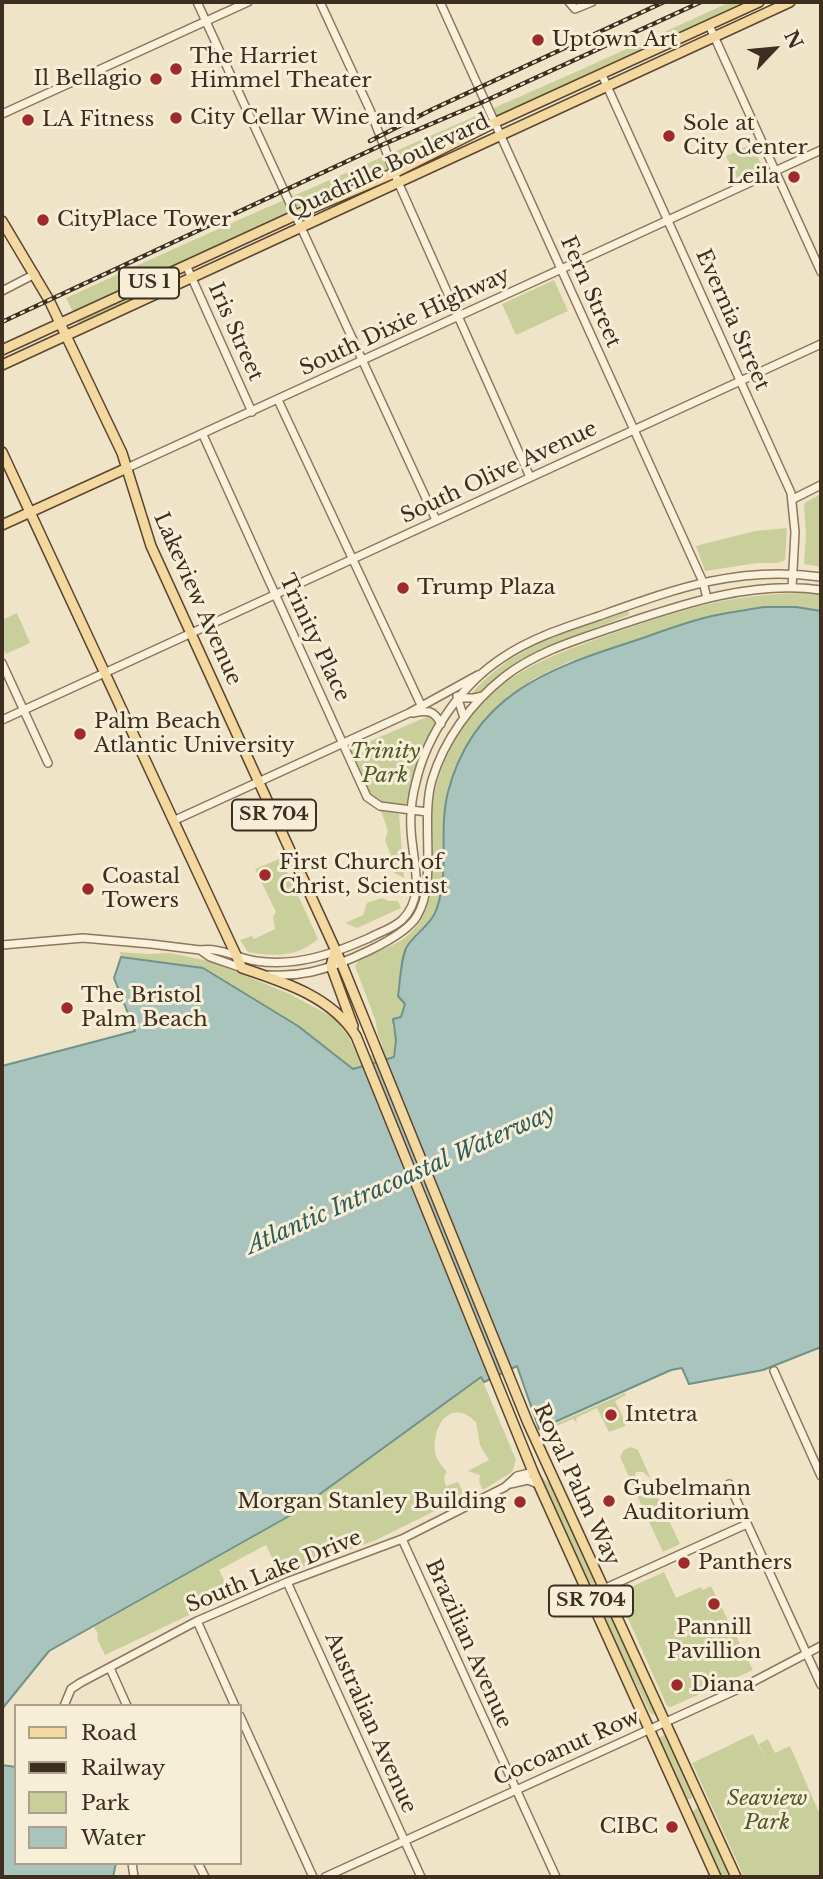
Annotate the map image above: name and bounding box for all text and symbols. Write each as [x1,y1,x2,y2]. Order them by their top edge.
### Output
north arrow [739,14,809,84]
place label: Uptown Art [552,27,678,53]
text: N [779,27,808,53]
marker: Uptown Art [530,32,546,48]
place label: The Harriet Himmel Theater [190,44,372,94]
marker: The Harriet Himmel Theater [168,61,184,77]
place label: Il Bellagio [34,66,142,92]
marker: Il Bellagio [148,71,164,87]
place label: City Cellar Wine and [190,105,416,131]
place label: LA Fitness [42,107,154,133]
street label: Quadrille Boulevard [284,109,494,225]
marker: City Cellar Wine and [168,110,184,126]
place label: Sole at City Center [683,111,808,161]
marker: LA Fitness [20,112,36,128]
marker: Sole at City Center [661,128,677,144]
place label: Leila [727,164,780,190]
marker: Leila [786,169,802,185]
place label: CityPlace Tower [57,207,231,233]
marker: CityPlace Tower [35,212,51,228]
street label: Fern Street [554,233,626,351]
street label: Evernia Street [690,246,774,394]
street label: South Dixie Highway [296,262,514,382]
road number: US 1 [119,268,179,298]
street label: Iris Street [202,279,268,385]
street label: South Olive Avenue [397,416,601,530]
street label: Lakeview Avenue [148,509,246,689]
street label: Trinity Place [273,570,355,706]
place label: Trump Plaza [417,575,555,601]
marker: Trump Plaza [395,580,411,596]
place label: Palm Beach Atlantic University [94,709,295,759]
marker: Palm Beach Atlantic University [72,726,88,742]
park label: Trinity Park [350,739,420,789]
road number: SR 704 [232,800,316,830]
place label: First Church of Christ, Scientist [279,850,448,900]
place label: Coastal Towers [102,864,180,914]
marker: First Church of Christ, Scientist [257,867,273,883]
marker: Coastal Towers [80,881,96,897]
place label: The Bristol Palm Beach [81,983,208,1033]
marker: The Bristol Palm Beach [59,1000,75,1016]
water label: Atlantic Intracoastal Waterway [242,1099,560,1261]
street label: Royal Palm Way [527,1400,625,1570]
place label: Intetra [625,1402,698,1428]
marker: Intetra [603,1407,619,1423]
place label: Gubelmann Auditorium [623,1476,751,1526]
place label: Morgan Stanley Building [237,1489,506,1515]
marker: Gubelmann Auditorium [601,1493,617,1509]
marker: Morgan Stanley Building [512,1494,528,1510]
street label: South Lake Drive [183,1525,365,1619]
place label: Panthers [698,1550,792,1576]
street label: Brazilian Avenue [419,1555,517,1733]
marker: Panthers [676,1555,692,1571]
road number: SR 704 [549,1586,633,1616]
marker: Pannill Pavillion [706,1596,722,1612]
place label: Pannill Pavillion [667,1615,761,1665]
street label: Australian Avenue [319,1629,421,1817]
place label: Diana [691,1672,754,1698]
marker: Diana [669,1677,685,1693]
legend [14,1704,242,1865]
street label: Cocoanut Row [490,1705,644,1791]
text: Road [81,1720,137,1746]
text: Railway [81,1755,165,1781]
park label: Seaview Park [727,1786,807,1836]
text: Park [81,1790,130,1816]
place label: CIBC [599,1814,658,1840]
marker: CIBC [664,1819,680,1835]
text: Water [81,1825,145,1851]

